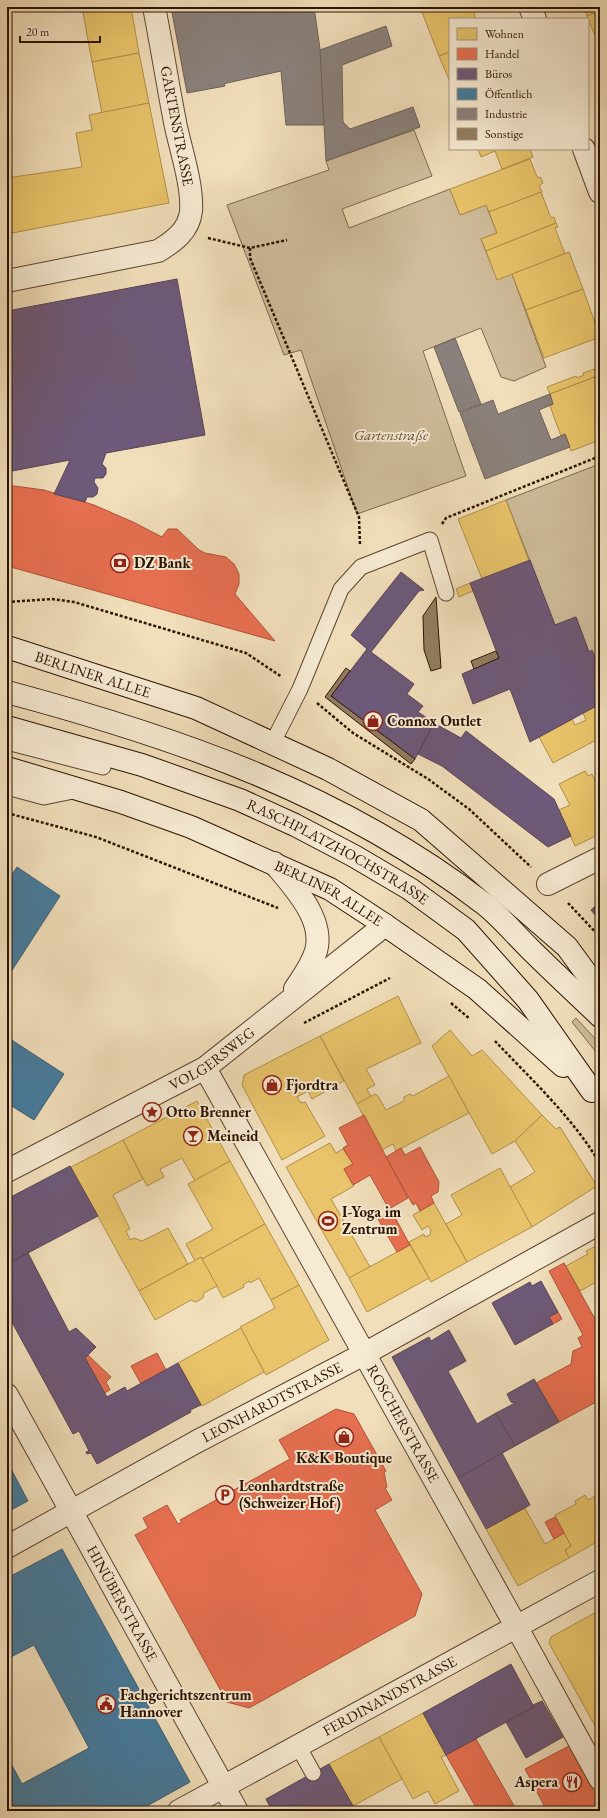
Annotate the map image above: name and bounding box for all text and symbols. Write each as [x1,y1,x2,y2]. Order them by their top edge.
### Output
scale bar [20,18,100,44]
legend [449,18,589,150]
text: 20 m [26,24,50,40]
text: Wohnen [485,26,525,42]
text: Handel [485,46,520,62]
street label: GARTENSTRASSE [157,64,199,188]
text: Büros [485,66,512,82]
text: Öffentlich [485,86,532,102]
text: Industrie [485,106,527,122]
text: Sonstige [485,126,524,142]
park label: Gartenstraße [354,425,429,444]
bank icon: DZ Bank [109,552,131,574]
place label: DZ Bank [134,553,191,572]
street label: BERLINER ALLEE [32,647,154,702]
shop icon: Connox Outlet [362,710,384,732]
place label: Connox Outlet [387,711,482,730]
street label: RASCHPLATZHOCHSTRASSE [244,794,433,909]
street label: BERLINER ALLEE [272,855,387,930]
street label: VOLGERSWEG [166,1022,258,1094]
shop icon: Fjordtra [261,1074,283,1096]
place label: Fjordtra [286,1075,339,1094]
place icon: Otto Brenner [141,1101,163,1123]
place label: Otto Brenner [166,1102,252,1121]
bar icon: Meineid [182,1125,204,1147]
place label: Meineid [207,1126,259,1145]
place label: I-Yoga im Zentrum [342,1202,401,1238]
sports icon: I-Yoga im Zentrum [317,1210,339,1232]
street label: LEONHARDTSTRASSE [198,1357,346,1446]
street label: ROSCHERSTRASSE [363,1361,444,1486]
shop icon: K&K Boutique [333,1426,355,1448]
place label: K&K Boutique [296,1448,392,1467]
place label: Leonhardtstraße (Schweizer Hof) [239,1476,344,1512]
parking icon: Leonhardtstraße (Schweizer Hof) [214,1484,236,1506]
street label: HINÜBERSTRASSE [83,1542,162,1665]
street label: FERDINANDSTRASSE [319,1651,460,1740]
place label: Fachgerichtszentrum Hannover [120,1685,252,1721]
public building icon: Fachgerichtszentrum Hannover [95,1693,117,1715]
restaurant icon: Aspera [561,1771,583,1793]
place label: Aspera [513,1772,558,1791]

